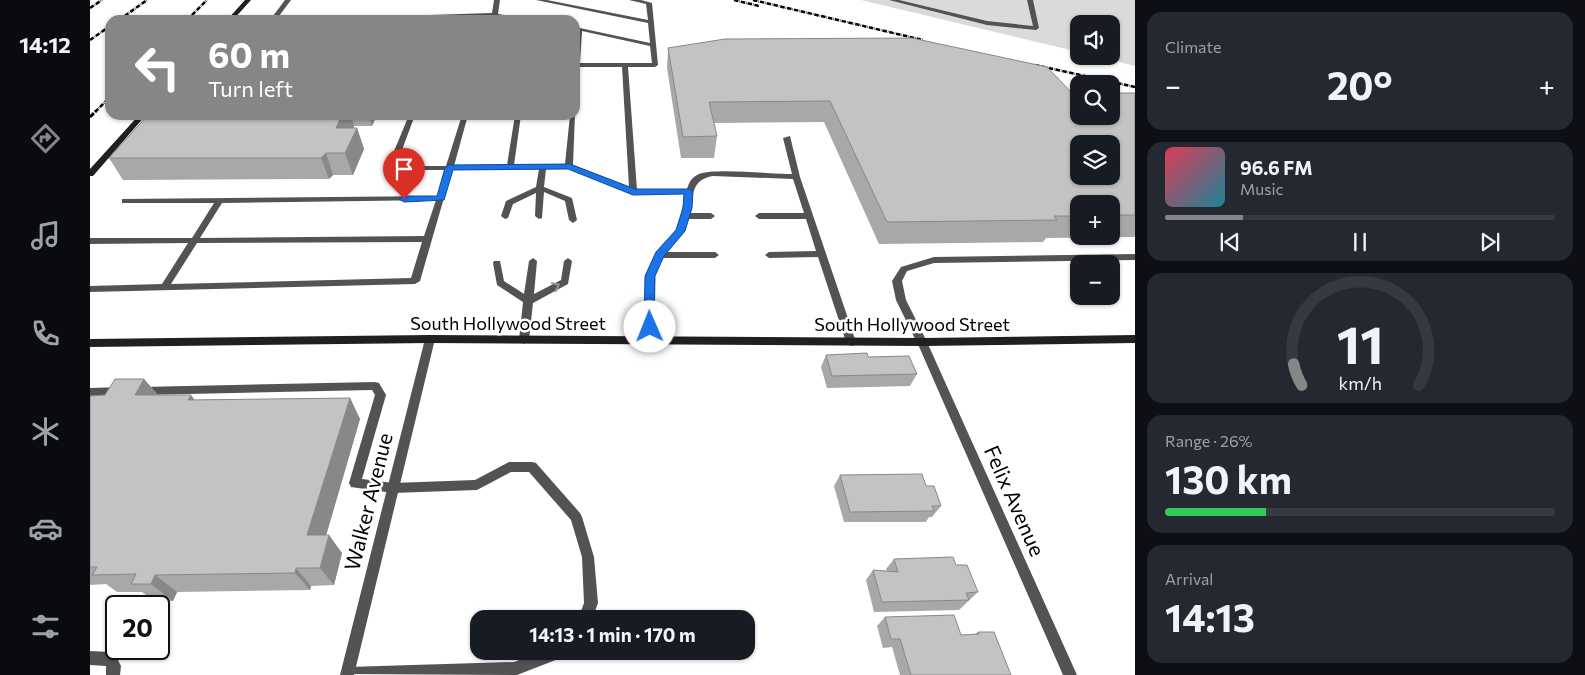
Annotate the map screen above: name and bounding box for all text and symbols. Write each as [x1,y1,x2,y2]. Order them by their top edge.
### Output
map controls [1070,15,1120,305]
button: sound [1070,15,1120,65]
text: 14:12 [19,31,71,58]
text: 60 m [208,32,290,75]
icon: left [125,35,190,100]
text: Climate [1165,37,1221,56]
text: 20° [1327,61,1393,108]
text: − [1165,68,1181,102]
text: + [1539,68,1555,102]
text: Turn left [208,75,293,102]
button: search [1070,75,1120,125]
icon: directions [28,121,63,156]
button: layers [1070,135,1120,185]
pin [383,148,425,199]
icon: arrive [390,155,418,183]
text: 96.6 FM [1240,156,1313,179]
text: Music [1240,179,1284,198]
button: + [1070,195,1120,245]
icon: music [28,218,63,253]
icon: previous [1216,228,1244,256]
icon: pause [1346,228,1374,256]
icon: next [1476,228,1504,256]
button: − [1070,255,1120,305]
one-way arrow [550,282,559,292]
position arrow [623,300,675,352]
text: 11 [1336,311,1384,375]
street label: South Hollywood Street [410,312,606,334]
street label: South Hollywood Street [814,313,1010,335]
icon: phone [28,316,63,351]
text: km/h [1338,372,1382,394]
icon: climate [28,414,63,449]
street label: Walker Avenue [338,430,397,573]
text: Range · 26% [1165,431,1253,450]
street label: Felix Avenue [980,441,1051,560]
text: 130 km [1165,455,1292,502]
icon: car [28,511,63,546]
text: Arrival [1165,569,1213,588]
text: 14:13 [1165,593,1255,640]
speed limit sign: 20 [105,595,170,660]
icon: filters [28,609,63,644]
text: 14:13 · 1 min · 170 m [529,623,696,646]

